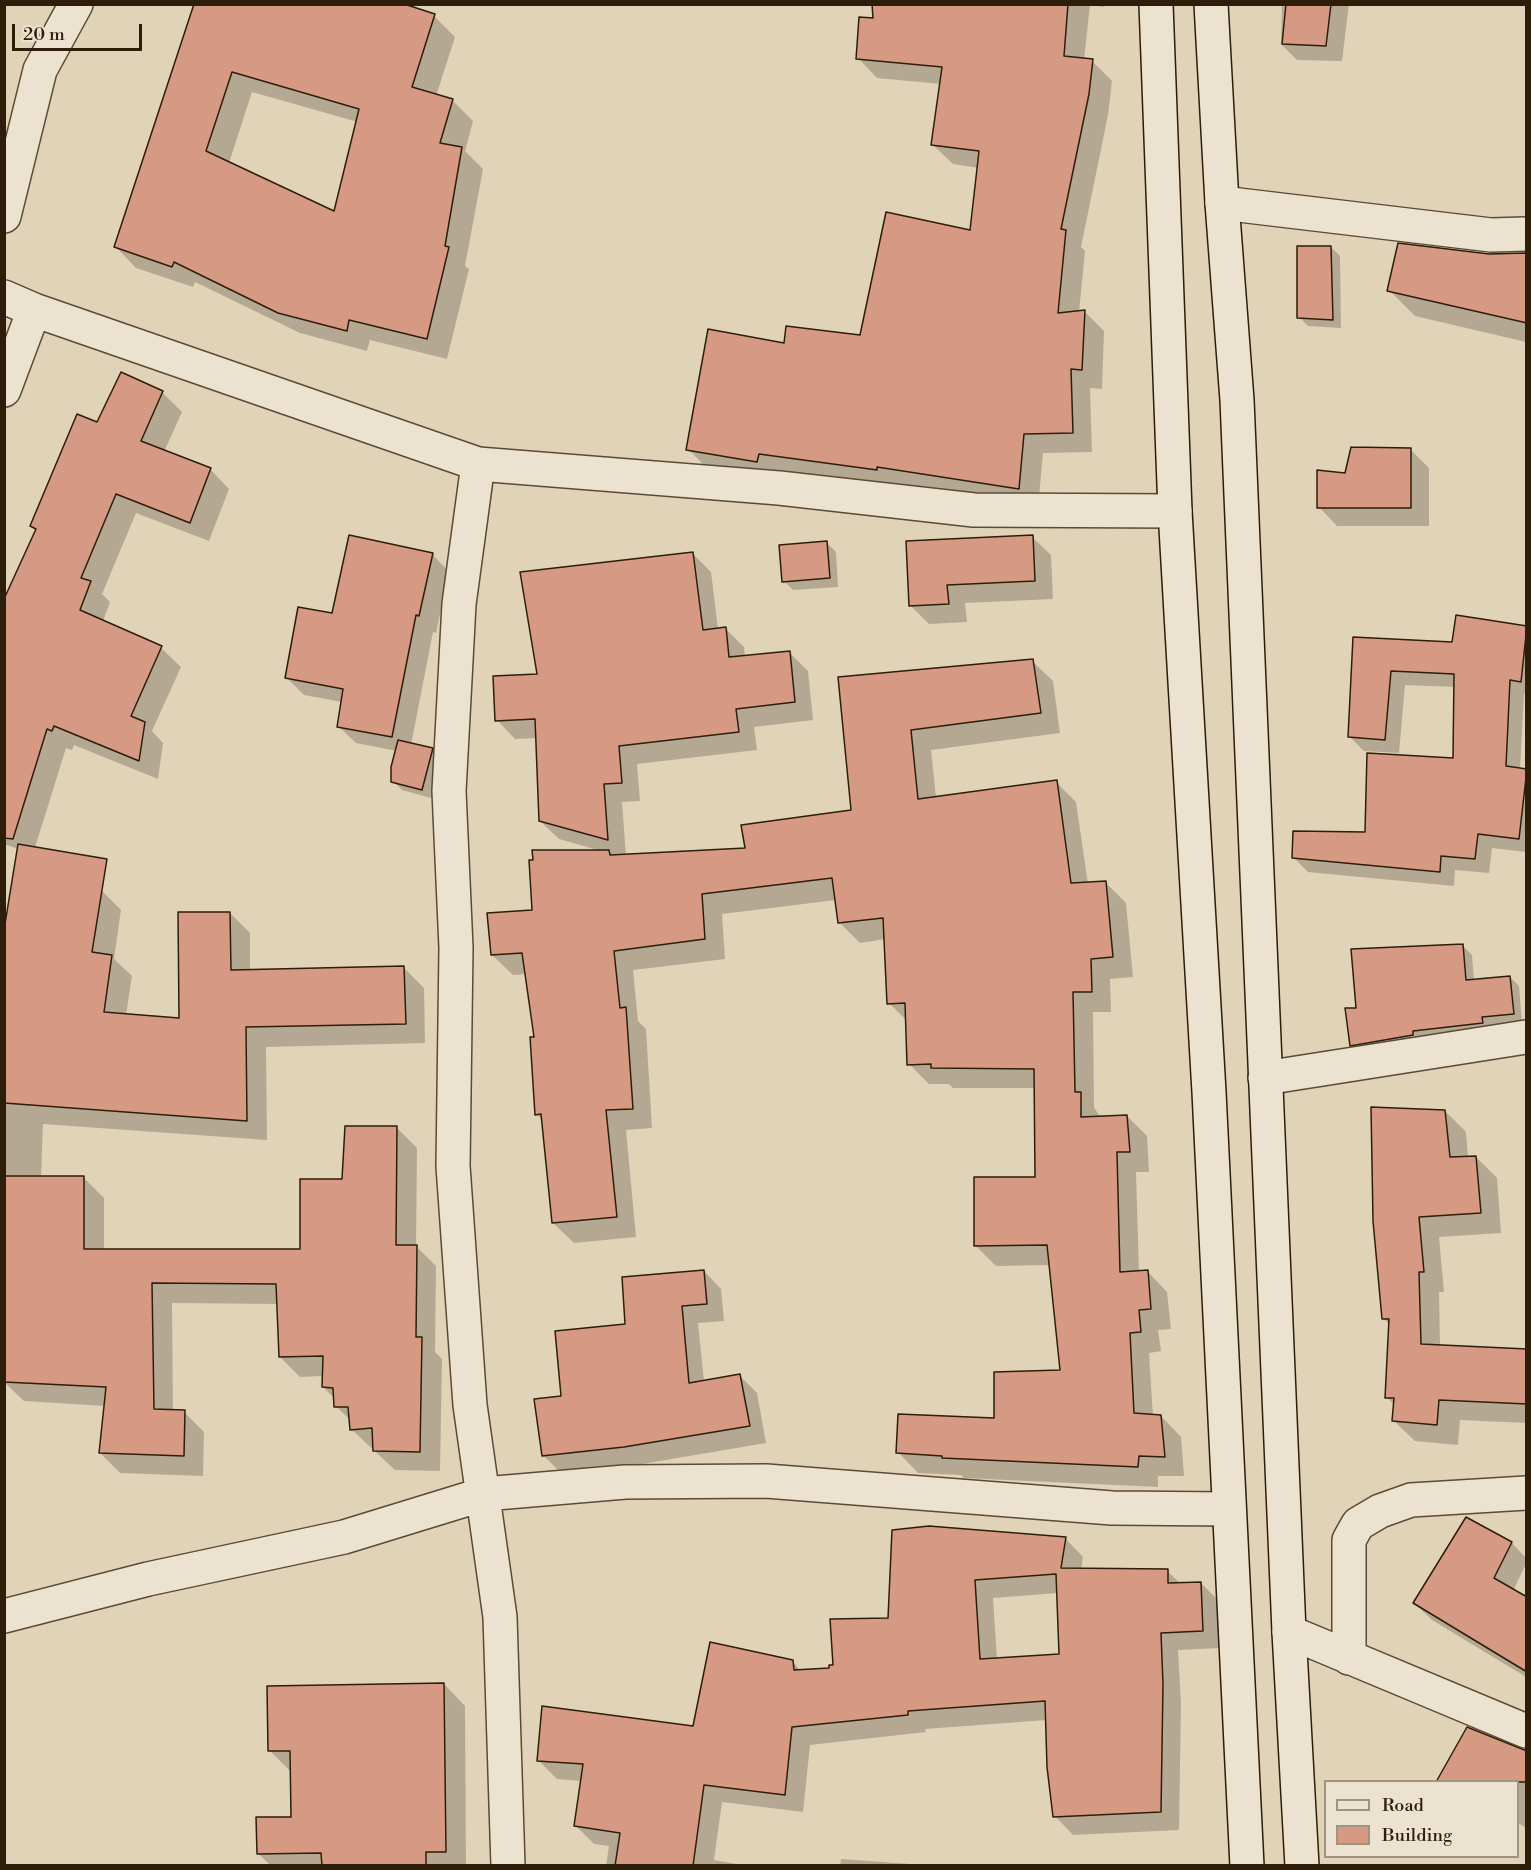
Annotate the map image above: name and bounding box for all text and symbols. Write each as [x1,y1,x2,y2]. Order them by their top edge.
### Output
scale bar [15,12,146,50]
text: 20 m [23,23,65,46]
legend [1324,1780,1519,1858]
text: Road [1382,1794,1424,1817]
text: Building [1382,1824,1452,1847]

